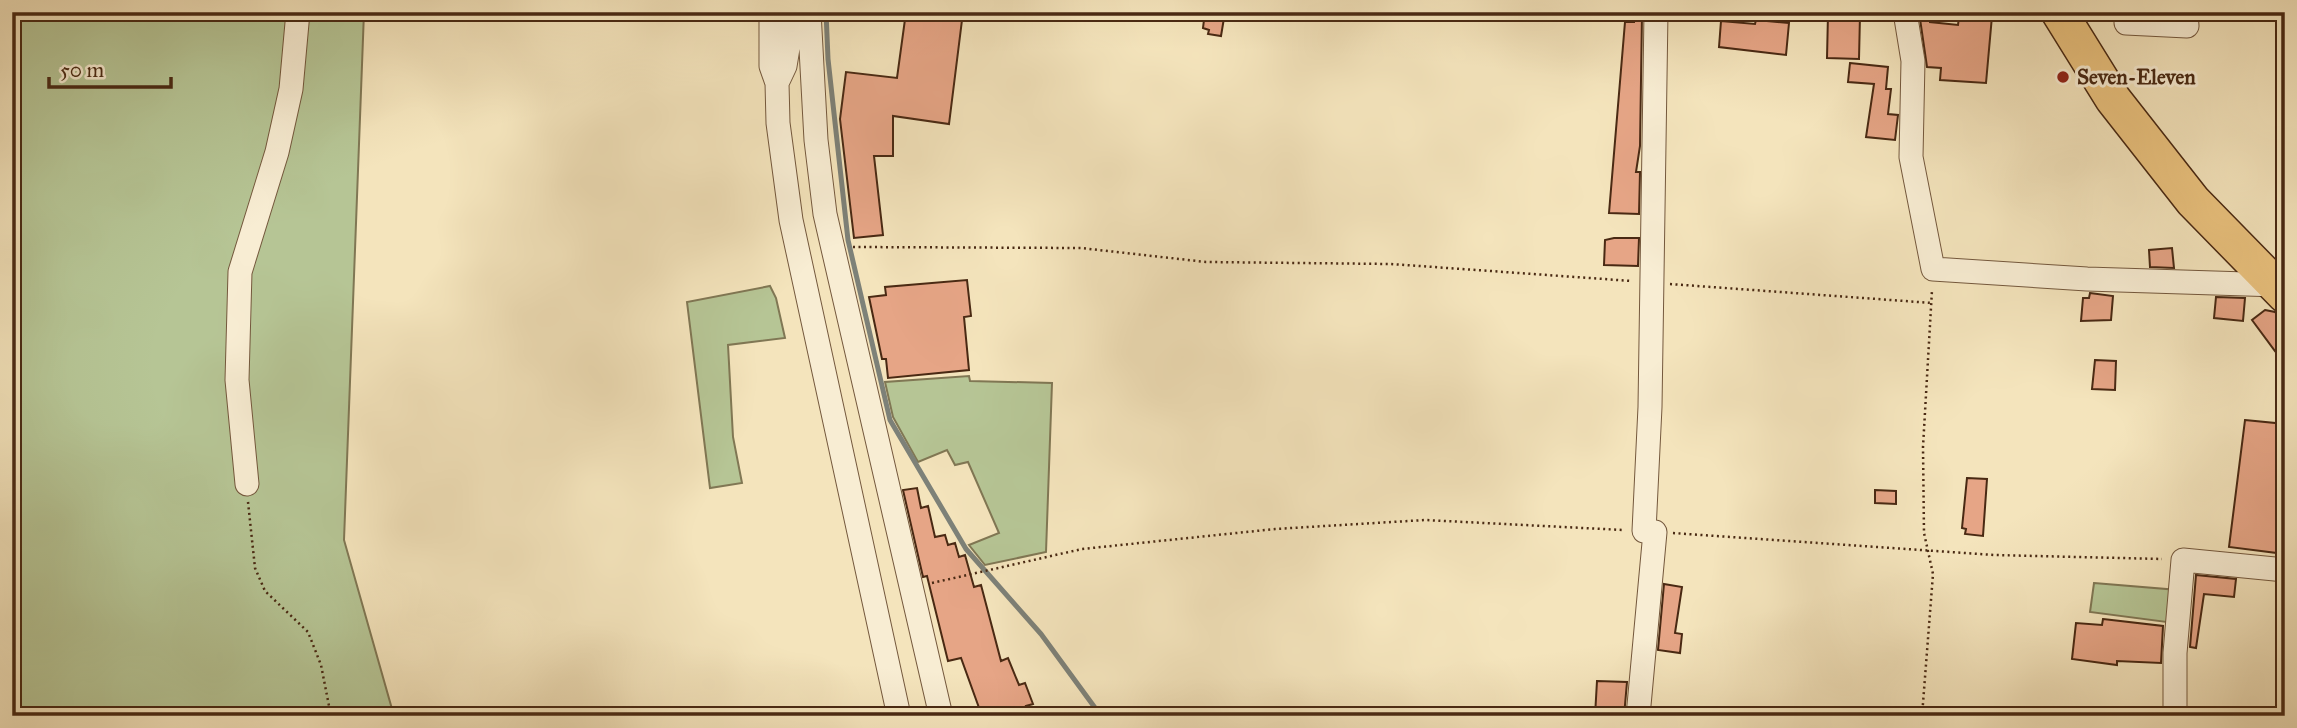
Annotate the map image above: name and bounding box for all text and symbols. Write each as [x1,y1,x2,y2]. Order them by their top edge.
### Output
scale bar [49,46,172,90]
text: 50 m [60,57,105,83]
place label: Seven-Eleven [2077,64,2196,90]
marker: Seven-Eleven [2055,69,2071,85]

